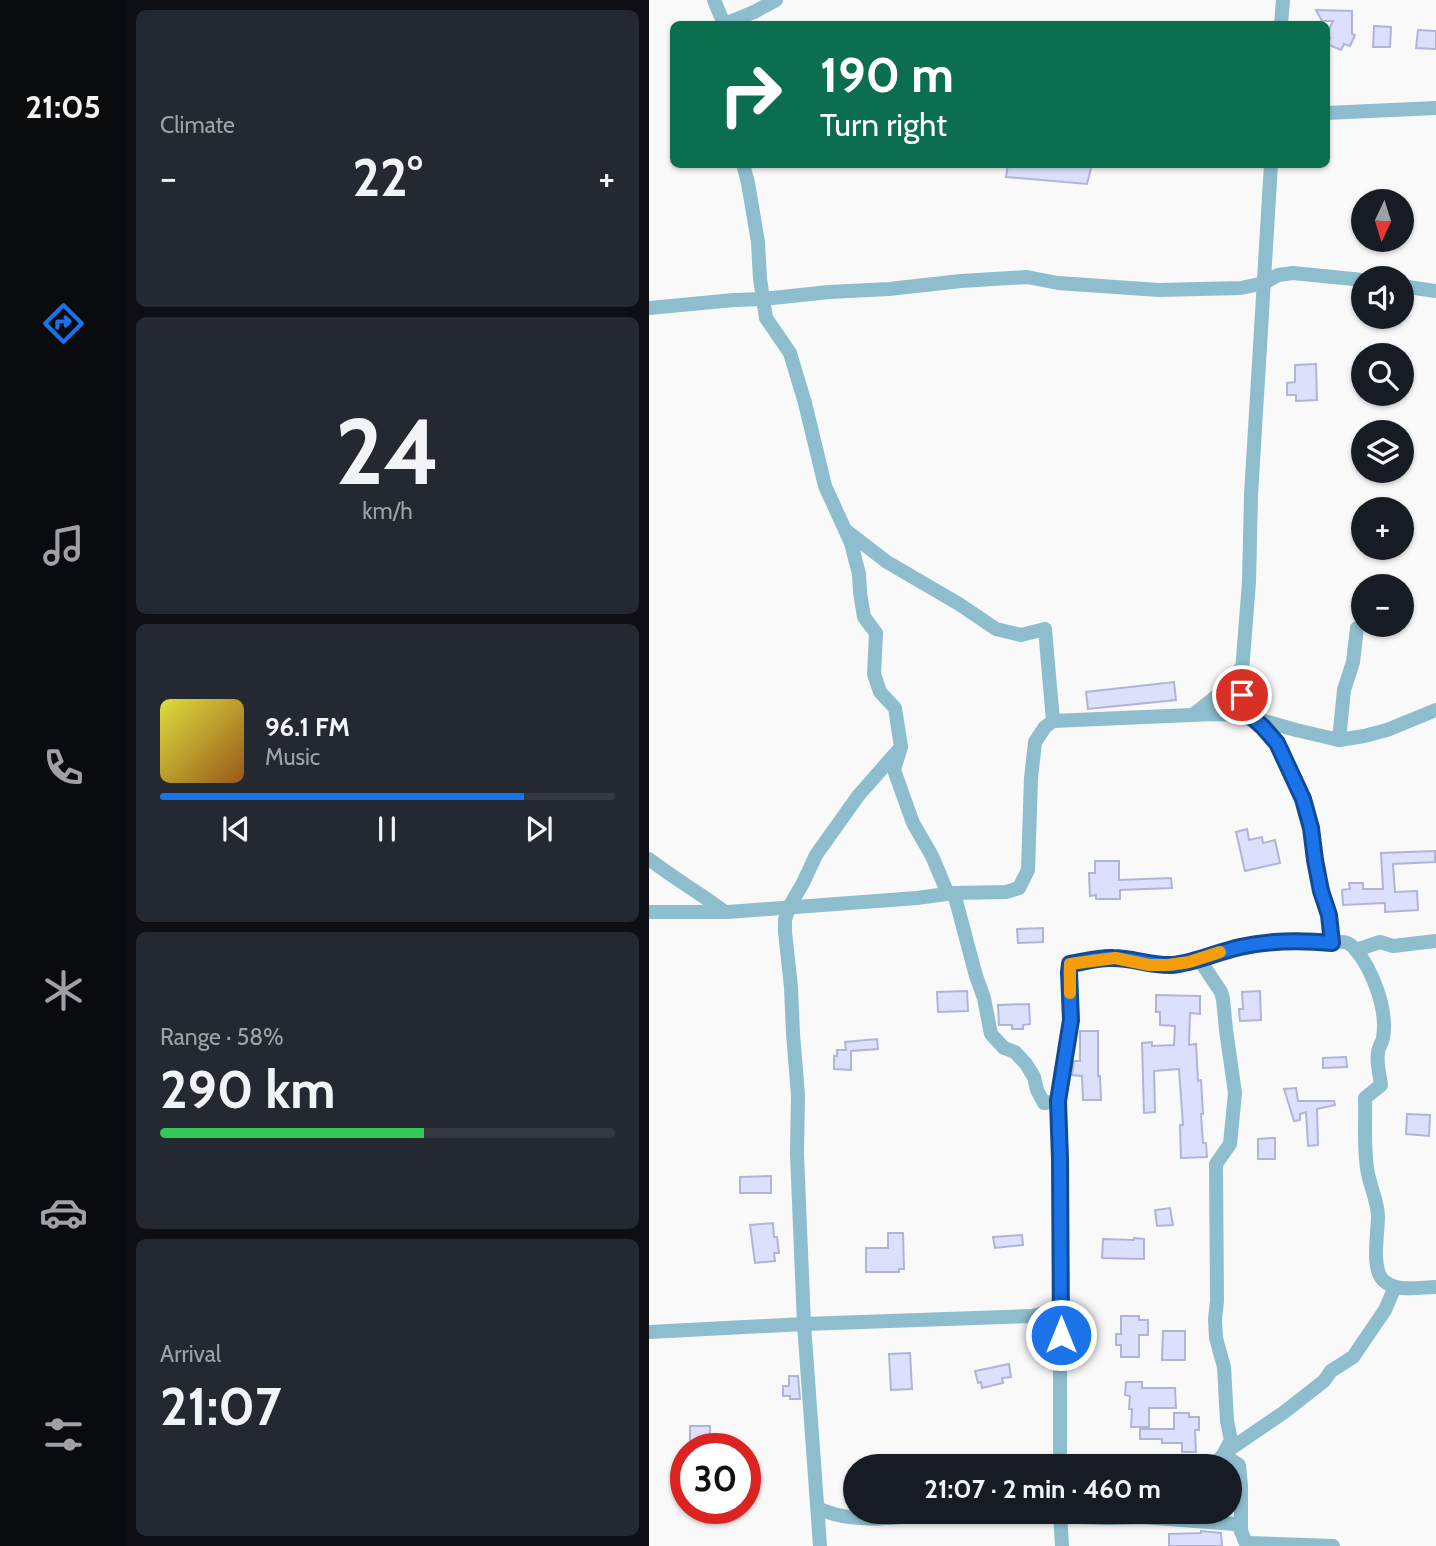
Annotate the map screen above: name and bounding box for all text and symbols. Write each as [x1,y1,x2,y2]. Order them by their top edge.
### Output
text: 190 m [820,45,954,104]
icon: right [705,49,796,140]
text: 21:05 [25,87,101,126]
text: Turn right [820,105,947,144]
text: Climate [160,111,235,139]
text: 22° [352,146,423,209]
text: − [160,154,177,201]
text: + [598,154,615,201]
north arrow [1351,189,1414,252]
map controls [1351,189,1414,637]
button: sound [1351,266,1414,329]
icon: directions [39,299,88,348]
button: search [1351,343,1414,406]
text: 24 [335,396,440,507]
button: layers [1351,420,1414,483]
text: km/h [362,497,413,525]
button: + [1351,497,1414,560]
icon: music [39,521,88,570]
button: − [1351,574,1414,637]
pin [1212,665,1272,725]
icon: arrive [1223,676,1261,714]
text: 96.1 FM [265,711,350,743]
icon: phone [39,743,88,792]
text: Music [265,743,320,771]
icon: previous [217,810,255,848]
icon: pause [368,810,406,848]
icon: next [520,810,558,848]
icon: climate [39,966,88,1015]
text: Range · 58% [160,1023,284,1051]
text: 290 km [160,1058,336,1121]
icon: car [39,1188,88,1237]
position arrow [1024,1298,1098,1372]
text: Arrival [160,1340,221,1368]
text: 21:07 [160,1375,281,1438]
icon: filters [39,1410,88,1459]
speed limit sign: 30 [670,1433,761,1524]
text: 21:07 · 2 min · 460 m [924,1473,1161,1505]

